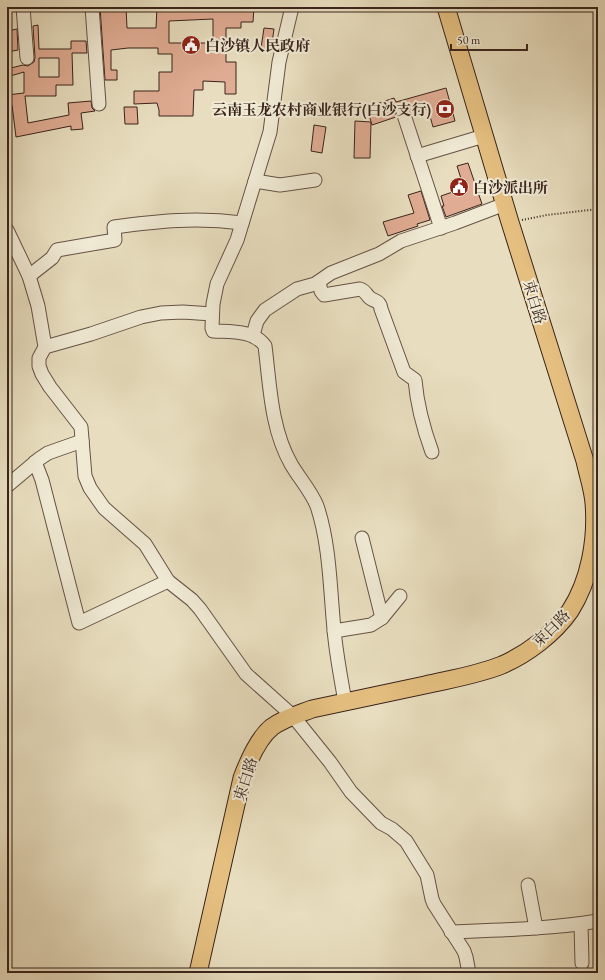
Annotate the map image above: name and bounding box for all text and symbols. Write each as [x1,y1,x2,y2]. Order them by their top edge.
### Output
scale bar [451,26,527,52]
text: 50 m [457,32,481,48]
public building icon: 白沙镇人民政府 [180,34,202,56]
place label: 白沙镇人民政府 [205,36,310,55]
bank icon: 云南玉龙农村商业银行(白沙支行) [434,98,456,120]
place label: 云南玉龙农村商业银行(白沙支行) [212,100,431,119]
public building icon: 白沙派出所 [448,176,470,198]
place label: 白沙派出所 [473,178,548,197]
street label: 束白路 [519,278,551,326]
street label: 束白路 [528,605,574,651]
street label: 束白路 [229,755,261,803]

